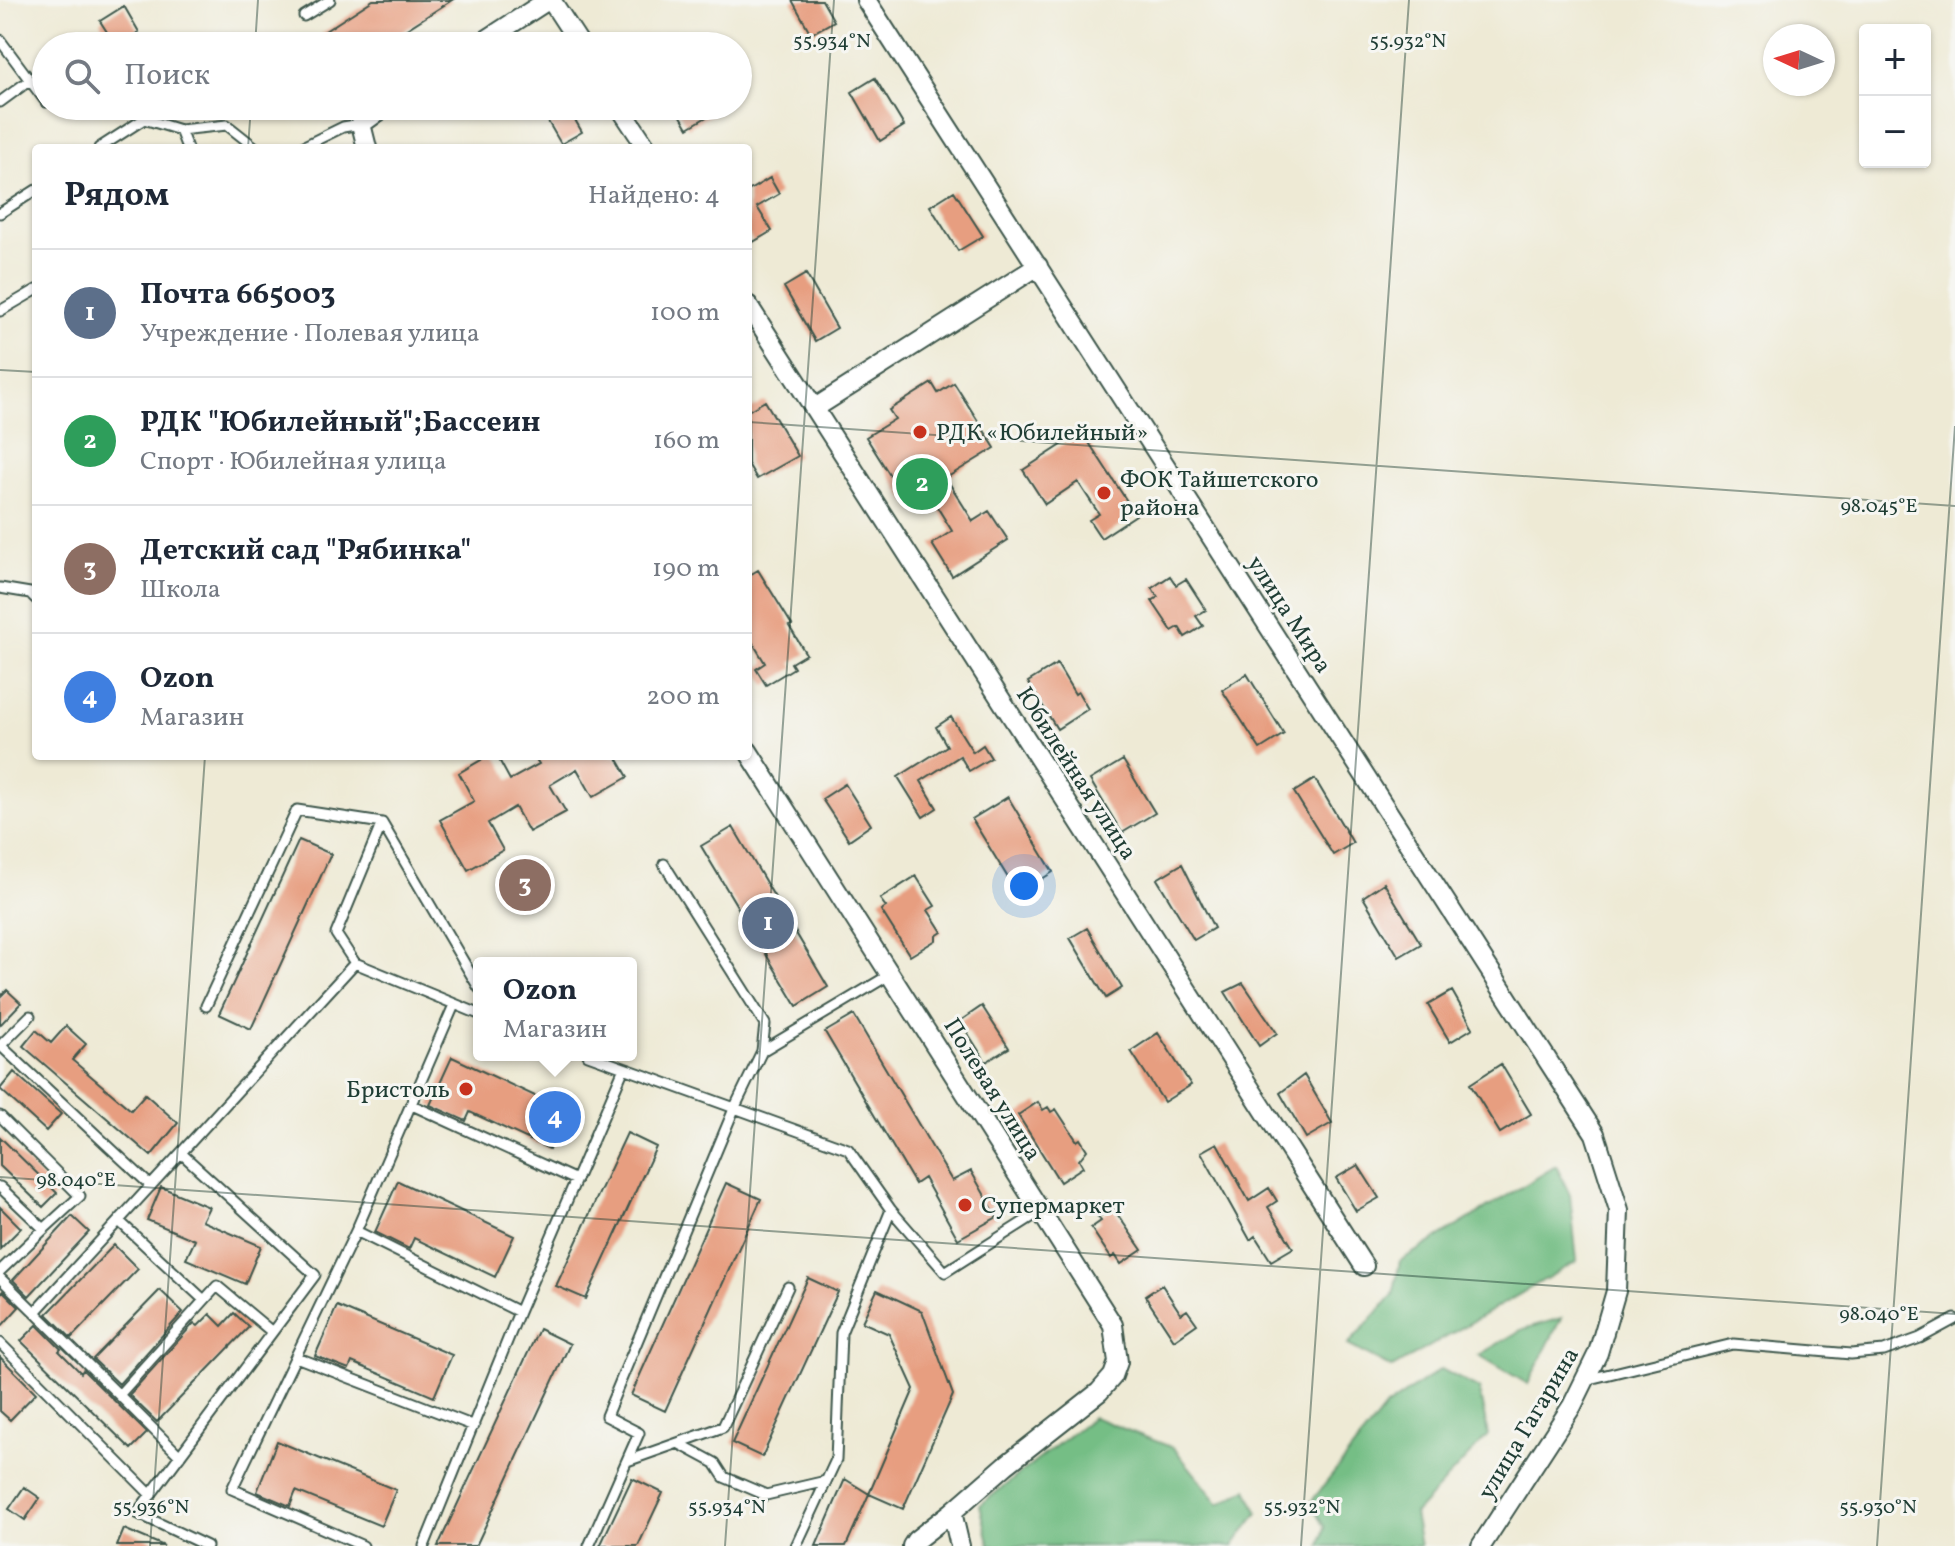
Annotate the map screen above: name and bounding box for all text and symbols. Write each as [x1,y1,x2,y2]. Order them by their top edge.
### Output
north arrow [1763,24,1835,96]
map controls [1859,24,1931,168]
button: + [1859,24,1931,96]
text: 55.934°N [793,28,871,56]
text: 55.932°N [1370,28,1447,56]
search box [32,32,752,120]
icon: search [60,54,104,98]
text: Поиск [124,55,210,97]
button: − [1859,96,1931,168]
text: Рядом [64,173,169,220]
text: Найдено: 4 [588,178,720,214]
text: Почта 665003 [140,274,336,316]
text: 1 [85,295,95,331]
text: 100 m [650,295,720,331]
text: Учреждение · Полевая улица [140,316,480,352]
text: РДК "Юбилейный";Бассеин [140,402,541,444]
place label: РДК «Юбилейный» [936,417,1148,451]
text: 2 [83,423,97,459]
text: 160 m [653,423,720,459]
marker: РДК «Юбилейный» [911,423,929,441]
text: Спорт · Юбилейная улица [140,444,447,480]
pin: 2 [896,454,948,514]
place label: ФОК Тайшетского района [1120,464,1319,526]
marker: ФОК Тайшетского района [1095,484,1113,502]
text: 98.045°E [1840,493,1918,521]
text: Детский сад "Рябинка" [140,530,471,572]
street label: улица Мира [1237,550,1339,681]
text: 3 [83,551,97,587]
text: 190 m [652,551,720,587]
text: Школа [140,572,221,608]
text: Ozon [140,658,214,700]
text: 4 [82,679,98,715]
text: 200 m [646,679,720,715]
street label: Юбилейная улица [1006,681,1144,868]
text: Магазин [140,700,244,736]
pin: 3 [499,855,551,915]
your location [1004,866,1044,906]
pin: 1 [742,893,794,953]
popup [473,957,637,1061]
text: Ozon [503,970,577,1012]
text: Магазин [503,1012,607,1048]
street label: Полевая улица [934,1012,1049,1168]
place label: Бристоль [346,1074,450,1108]
marker: Бристоль [457,1080,475,1098]
pin: 4 [529,1087,581,1147]
text: 98.040°E [36,1167,116,1195]
place label: Супермаркет [981,1190,1125,1224]
marker: Супермаркет [956,1196,974,1214]
text: 98.040°E [1839,1301,1919,1329]
street label: улица Гагарина [1471,1341,1589,1507]
text: 55.936°N [113,1494,189,1522]
text: 55.934°N [688,1494,766,1522]
text: 55.932°N [1264,1494,1341,1522]
text: 55.930°N [1839,1494,1917,1522]

